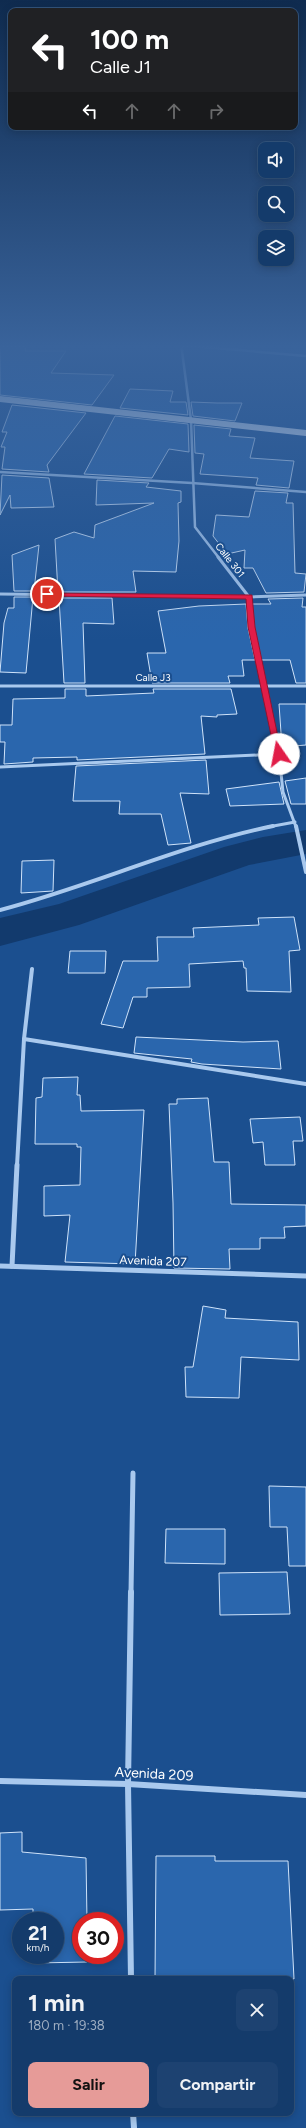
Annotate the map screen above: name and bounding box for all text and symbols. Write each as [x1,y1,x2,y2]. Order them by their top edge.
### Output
text: 100 m [90,22,169,56]
icon: left [24,24,76,76]
text: Calle J1 [90,56,151,78]
icon: left [79,100,101,122]
icon: ahead [121,100,143,122]
icon: ahead [163,100,185,122]
icon: right [205,100,227,122]
map controls [258,142,294,266]
button: sound [258,142,294,178]
button: search [258,186,294,222]
button: layers [258,230,294,266]
street label: Calle 301 [212,540,248,580]
pin [30,577,64,611]
icon: arrive [36,583,58,605]
street label: Calle J3 [135,671,171,684]
position arrow [258,733,300,775]
street label: Avenida 207 [119,1253,187,1269]
street label: Avenida 209 [114,1763,194,1785]
speed limit sign: 30 [72,1912,124,1964]
text: 21 [28,1921,48,1945]
text: km/h [27,1941,49,1954]
text: 1 min [28,1988,85,2017]
button: close [236,1989,278,2031]
text: 180 m · 19:38 [28,2018,105,2033]
button: Salir [28,2062,149,2108]
button: Compartir [157,2062,278,2108]

